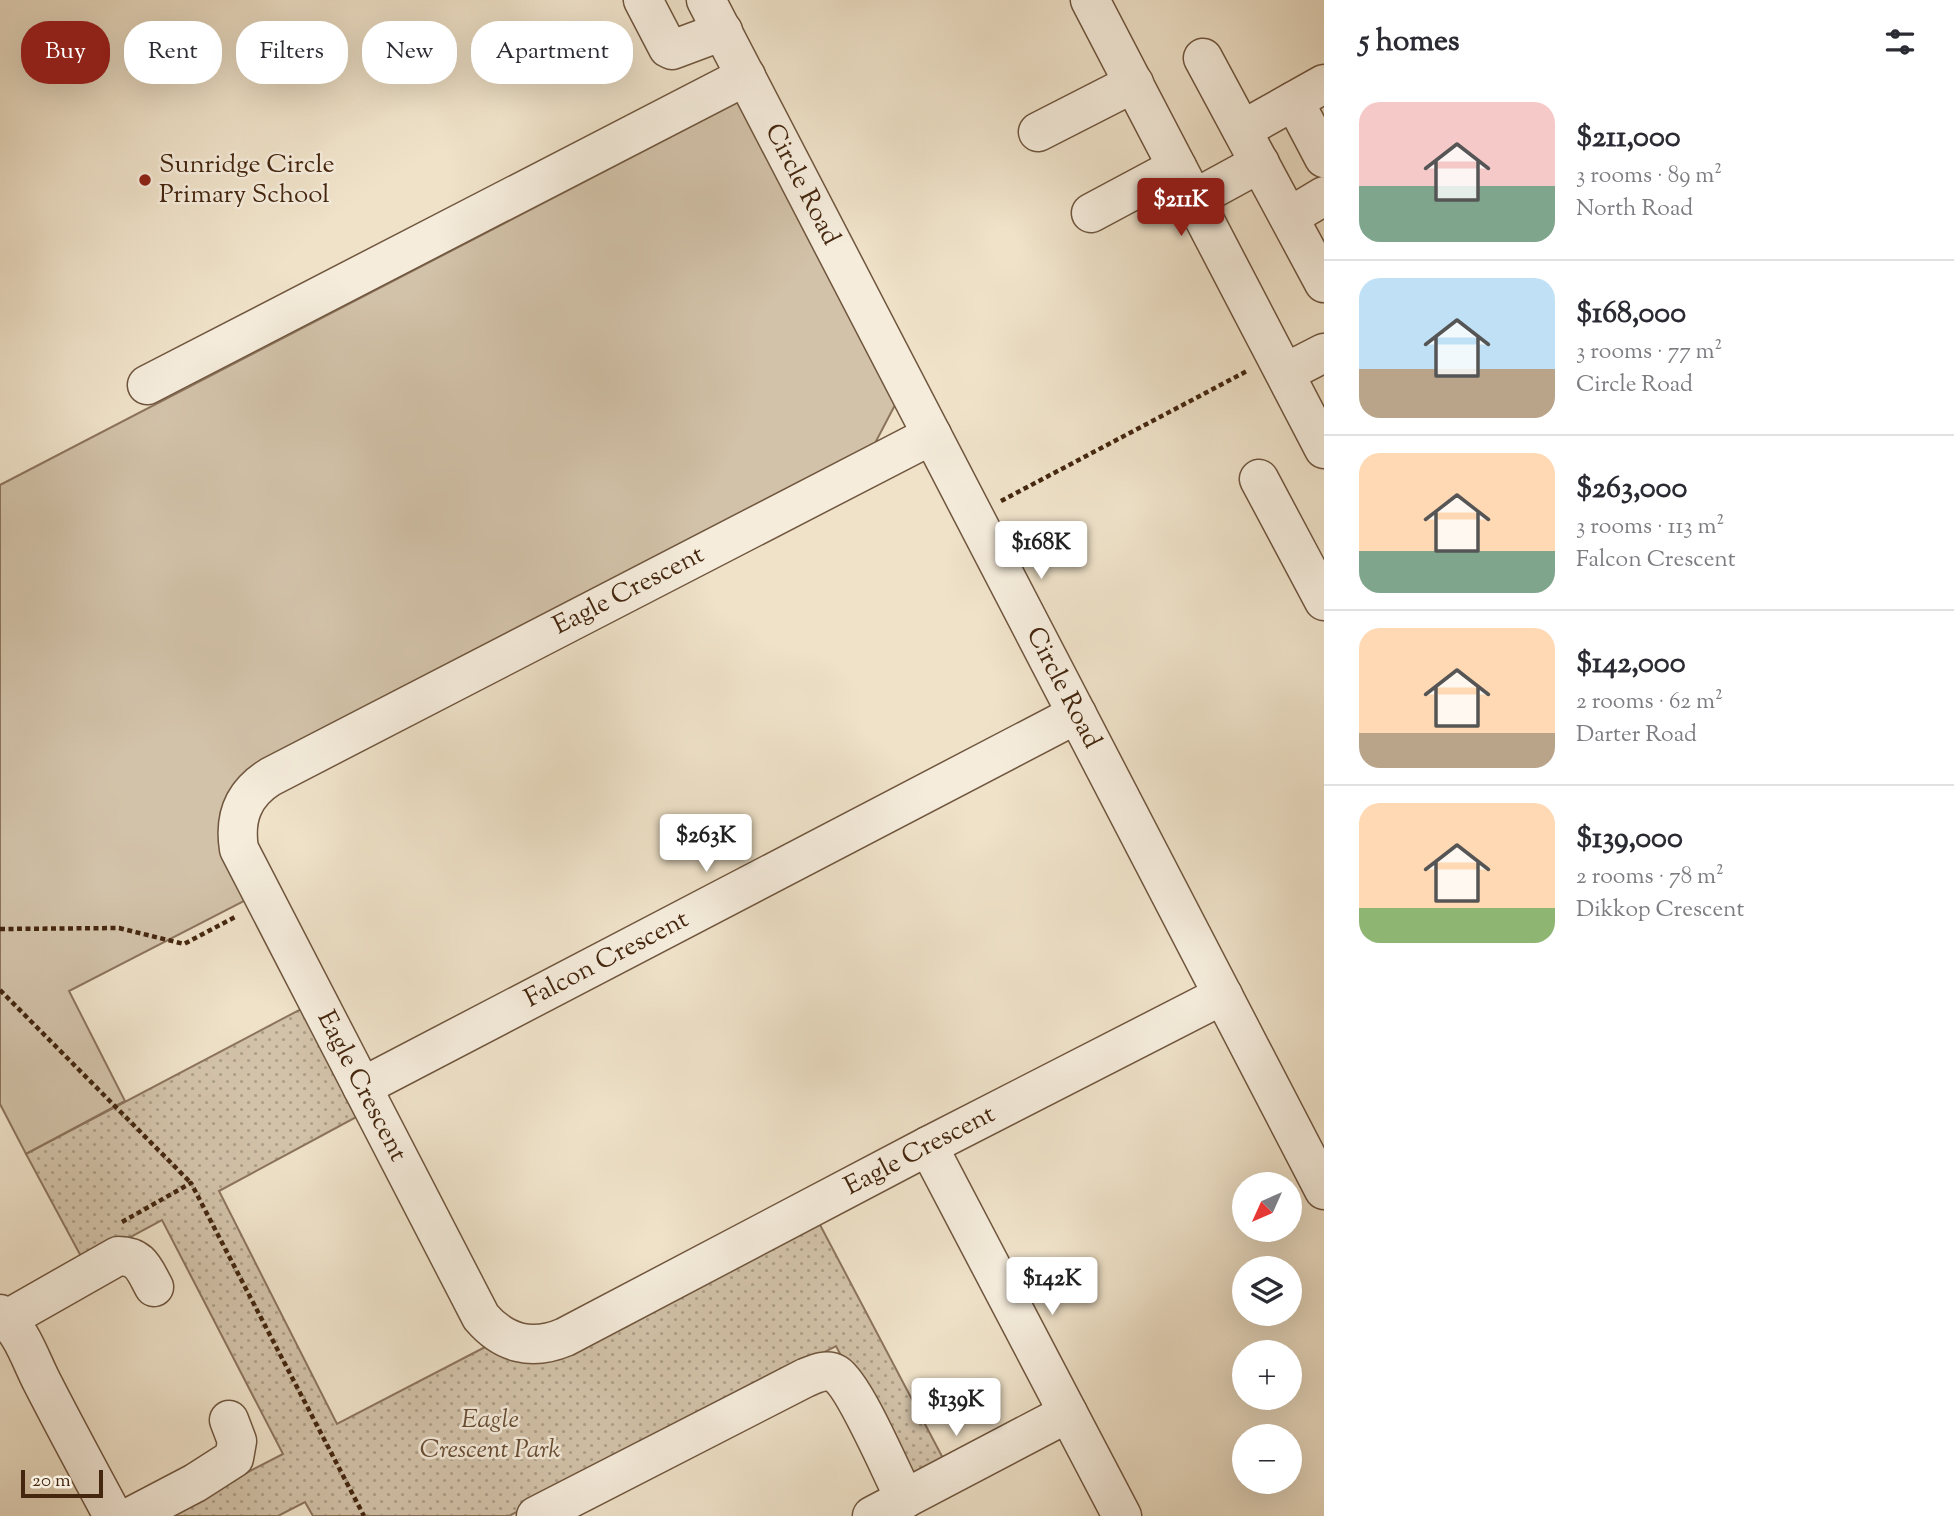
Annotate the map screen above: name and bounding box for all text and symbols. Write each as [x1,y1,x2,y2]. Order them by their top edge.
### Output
chip: Buy [21,21,110,84]
chip: Rent [124,21,222,84]
chip: Filters [236,21,348,84]
chip: New [362,21,457,84]
chip: Apartment [471,21,633,84]
text: 5 homes [1359,21,1460,64]
icon: filters [1881,23,1919,61]
street label: Circle Road [755,117,849,252]
text: $211,000 [1576,117,1681,160]
icon: home [1415,130,1499,214]
place label: Sunridge Circle Primary School [159,147,335,214]
text: 3 rooms · 89 m² [1576,160,1722,193]
marker: Sunridge Circle Primary School [137,172,153,188]
pin: $211K [1132,178,1230,238]
text: $211K [1153,184,1209,217]
text: North Road [1576,193,1693,226]
text: $168,000 [1576,293,1686,336]
icon: home [1415,306,1499,390]
text: 3 rooms · 77 m² [1576,336,1722,369]
text: Circle Road [1576,369,1693,402]
text: $263,000 [1576,468,1687,511]
icon: home [1415,481,1499,565]
text: 3 rooms · 113 m² [1576,511,1724,544]
pin: $168K [992,522,1090,581]
text: $168K [1011,527,1071,560]
street label: Eagle Crescent [547,537,711,645]
text: Falcon Crescent [1576,544,1736,577]
street label: Circle Road [1016,621,1110,755]
text: $142,000 [1576,643,1686,686]
icon: home [1415,656,1499,740]
text: 2 rooms · 62 m² [1576,686,1723,719]
text: Darter Road [1576,719,1697,752]
pin: $263K [657,814,755,874]
text: $139,000 [1576,818,1683,861]
text: $263K [676,820,736,853]
icon: home [1415,831,1499,915]
text: 2 rooms · 78 m² [1576,861,1724,894]
text: Dikkop Crescent [1576,894,1744,927]
street label: Falcon Crescent [518,901,695,1017]
street label: Eagle Crescent [307,1004,416,1168]
street label: Eagle Crescent [838,1096,1002,1205]
north arrow [1232,1172,1302,1242]
map controls [1232,1172,1302,1494]
button: layers [1232,1256,1302,1326]
pin: $142K [1003,1258,1101,1317]
text: $142K [1022,1263,1082,1296]
button: + [1232,1340,1302,1410]
pin: $139K [907,1378,1005,1438]
text: $139K [928,1384,985,1417]
park label: Eagle Crescent Park [420,1402,560,1469]
button: − [1232,1424,1302,1494]
scale bar [21,1467,103,1499]
text: 20 m [32,1468,71,1495]

